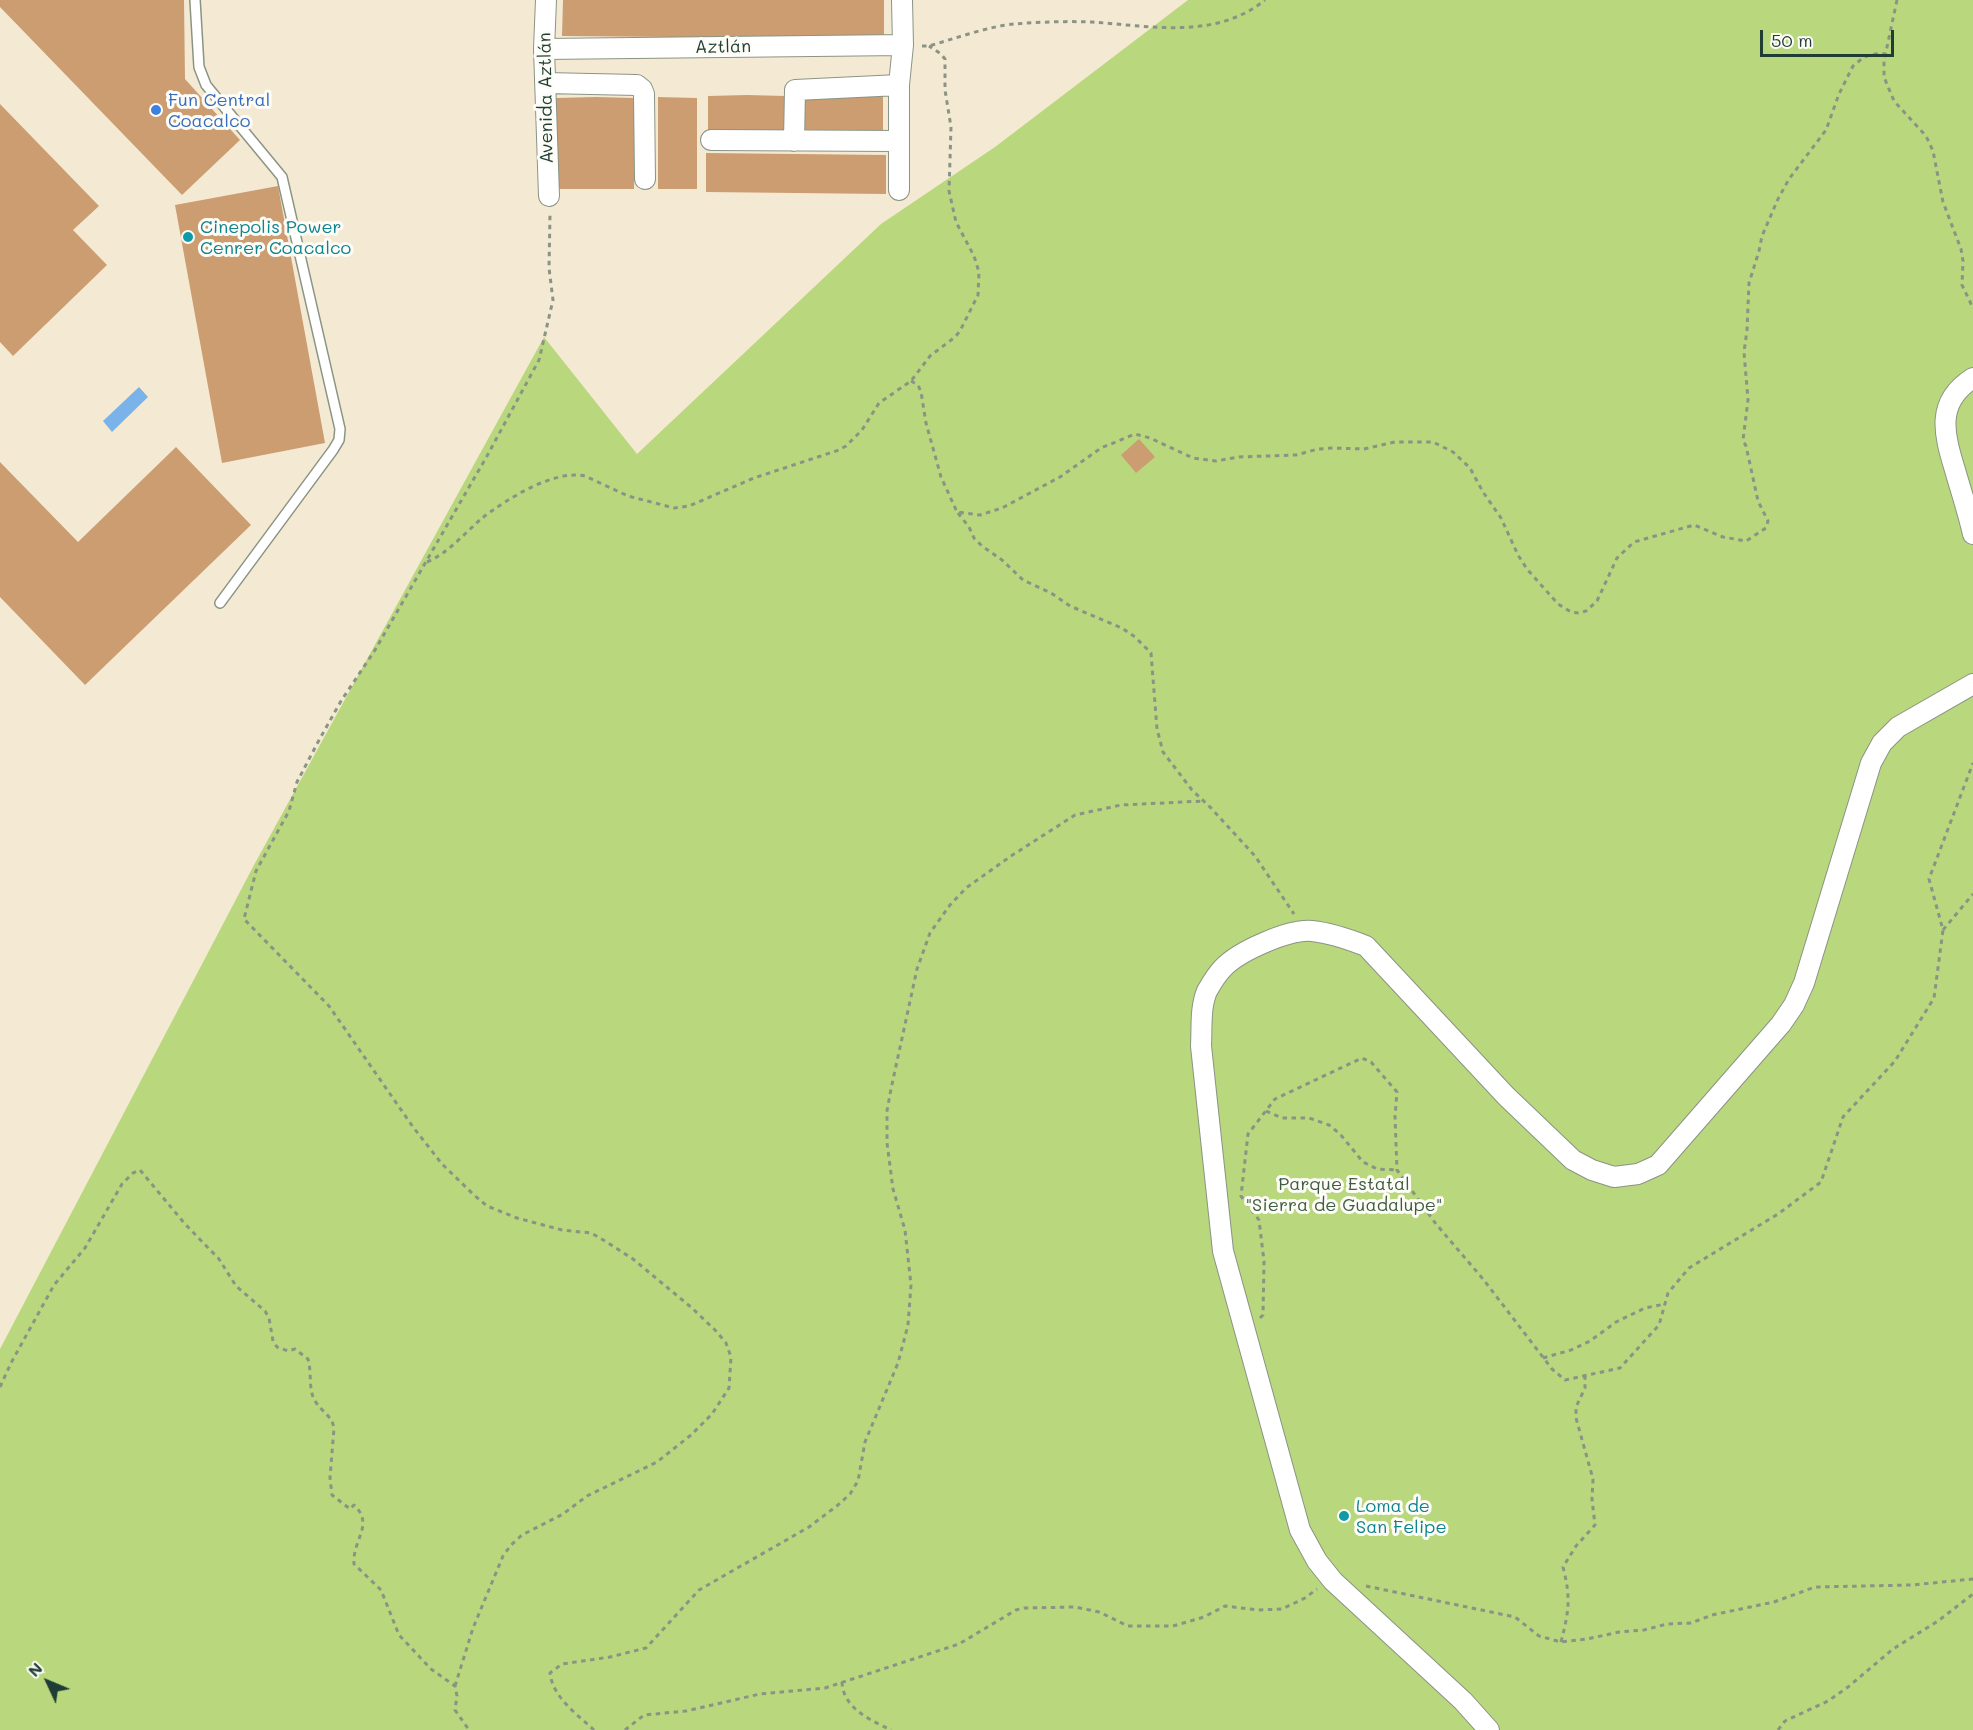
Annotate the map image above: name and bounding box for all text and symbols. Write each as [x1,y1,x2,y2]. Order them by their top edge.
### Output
scale bar [1763,18,1896,56]
text: 50 m [1771,28,1813,52]
street label: Avenida Aztlán [534,32,558,164]
street label: Aztlán [695,36,751,58]
place label: Fun Central Coacalco [168,89,270,132]
marker: Fun Central Coacalco [149,103,163,117]
place label: Cinepolis Power Cenrer Coacalco [200,216,351,258]
marker: Cinepolis Power Cenrer Coacalco [181,230,195,244]
park label: Parque Estatal "Sierra de Guadalupe" [1246,1173,1442,1216]
place label: Loma de San Felipe [1356,1495,1447,1538]
marker: Loma de San Felipe [1337,1509,1351,1523]
north arrow [18,1652,78,1712]
text: N [23,1657,46,1681]

